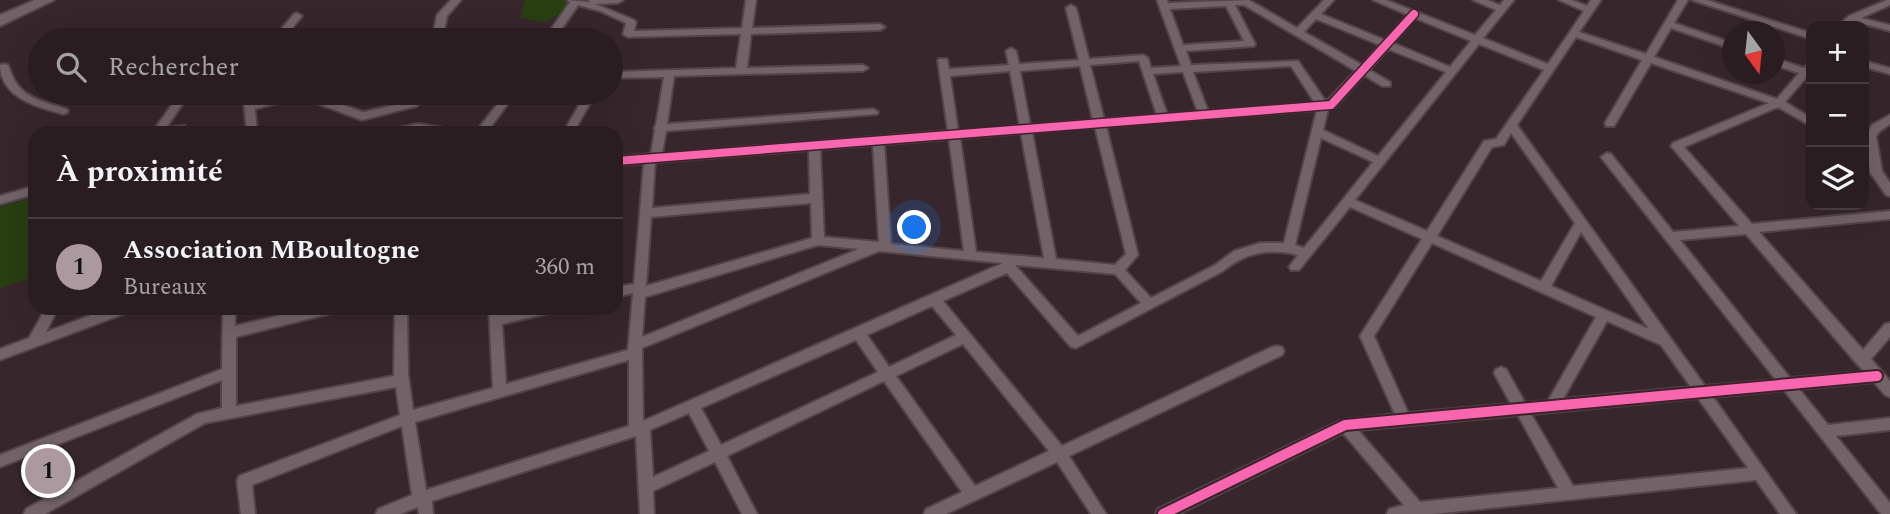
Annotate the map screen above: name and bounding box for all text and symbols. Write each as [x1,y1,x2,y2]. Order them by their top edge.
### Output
north arrow [1722,21,1785,84]
map controls [1806,21,1869,210]
button: + [1806,21,1869,84]
search box [28,28,623,105]
text: Rechercher [108,47,239,87]
icon: search [52,48,90,86]
button: − [1806,84,1869,147]
button: layers [1806,147,1869,210]
text: À proximité [56,149,223,195]
your location [897,210,931,244]
text: Association MBoultogne [123,230,420,270]
text: 1 [73,250,85,285]
text: 360 m [535,250,595,285]
text: Bureaux [123,270,207,305]
pin: 1 [25,445,71,497]

